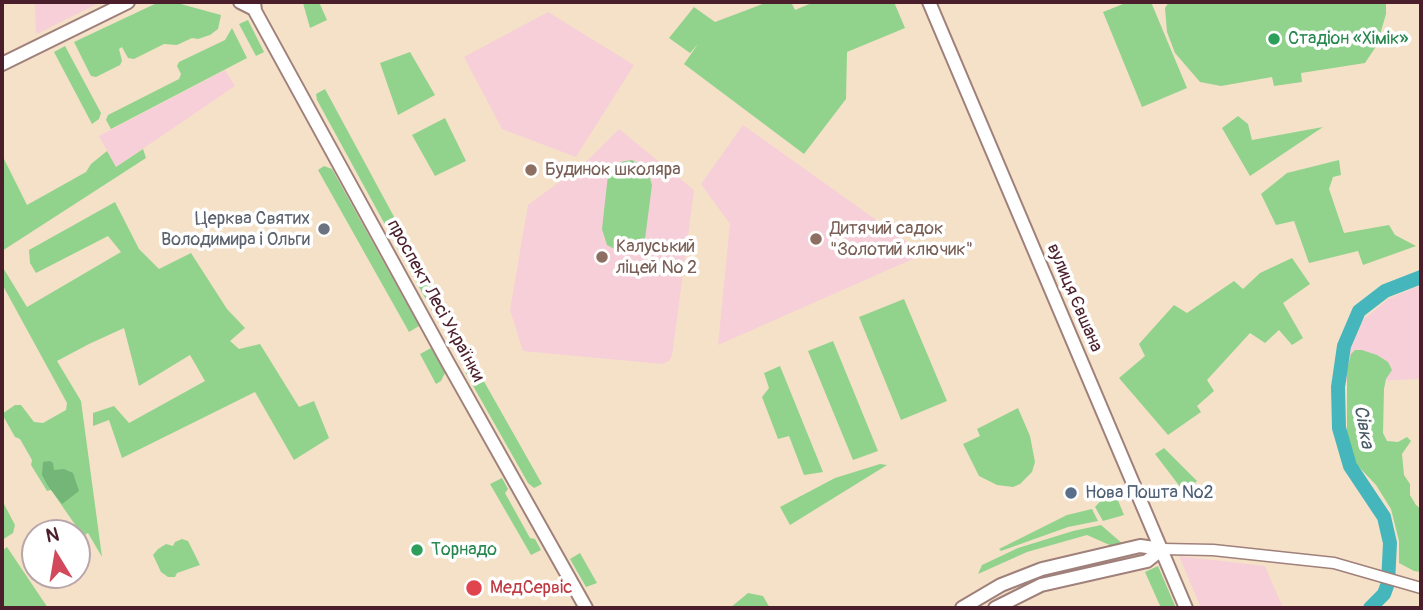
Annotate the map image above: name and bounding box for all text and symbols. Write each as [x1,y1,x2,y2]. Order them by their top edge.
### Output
place label: Стадіон «Хімік» [1288,28,1408,50]
marker: Стадіон «Хімік» [1266,31,1282,47]
place label: Будинок школяра [545,159,681,181]
marker: Будинок школяра [523,162,539,178]
place label: Церква Святих Володимира і Ольги [161,208,310,250]
street label: проспект Лесі Українки [381,216,489,386]
place label: Дитячий садок "Золотий ключик" [830,218,973,260]
marker: Церква Святих Володимира і Ольги [316,221,332,237]
marker: Дитячий садок "Золотий ключик" [808,231,824,247]
place label: Калуський ліцей № 2 [616,236,697,278]
street label: вулиця Євшана [1041,240,1107,356]
marker: Калуський ліцей № 2 [594,249,610,265]
water label: Сівка [1348,404,1378,450]
place label: Нова Пошта №2 [1085,482,1214,504]
marker: Нова Пошта №2 [1063,485,1079,501]
north arrow [21,519,91,589]
text: N [44,522,61,548]
place label: Торнадо [431,539,497,561]
marker: Торнадо [409,542,425,558]
place label: МедСервіс [490,577,572,599]
marker: МедСервіс [464,578,484,598]

